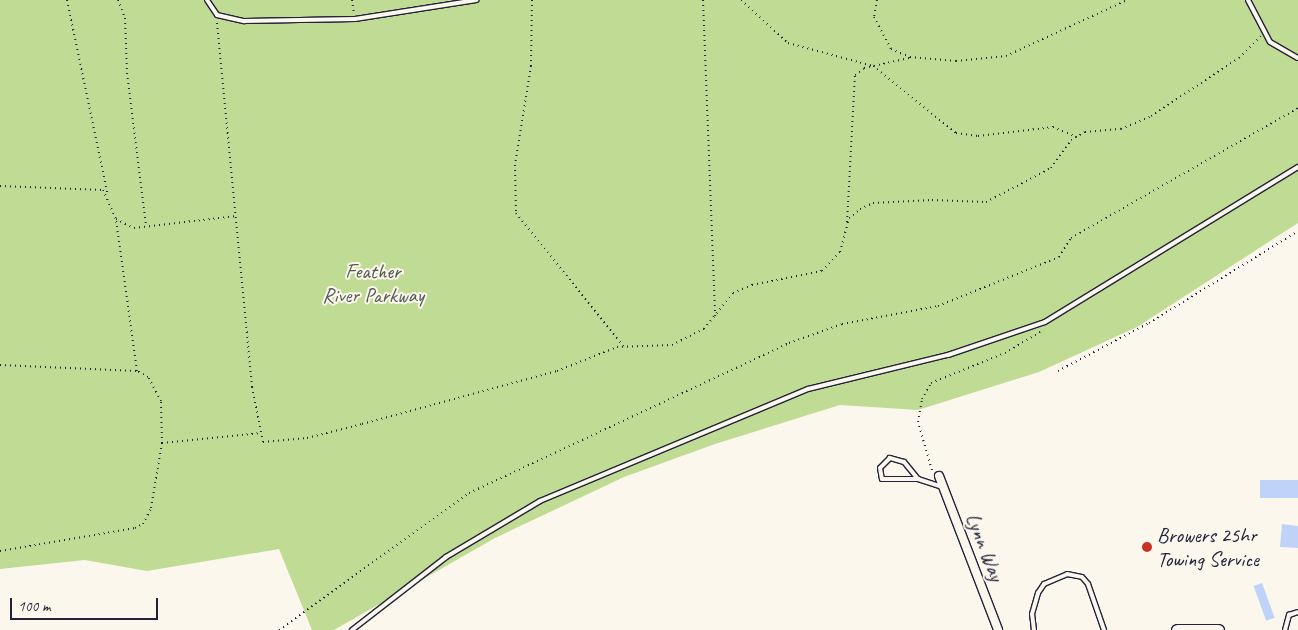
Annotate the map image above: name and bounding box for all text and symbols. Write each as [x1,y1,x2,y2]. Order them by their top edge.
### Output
park label: Feather River Parkway [322,258,424,308]
street label: Lynn Way [961,509,1009,585]
place label: Browers 25hr Towing Service [1157,522,1258,572]
marker: Browers 25hr Towing Service [1141,541,1153,553]
scale bar [12,588,160,620]
text: 100 m [18,597,50,616]

